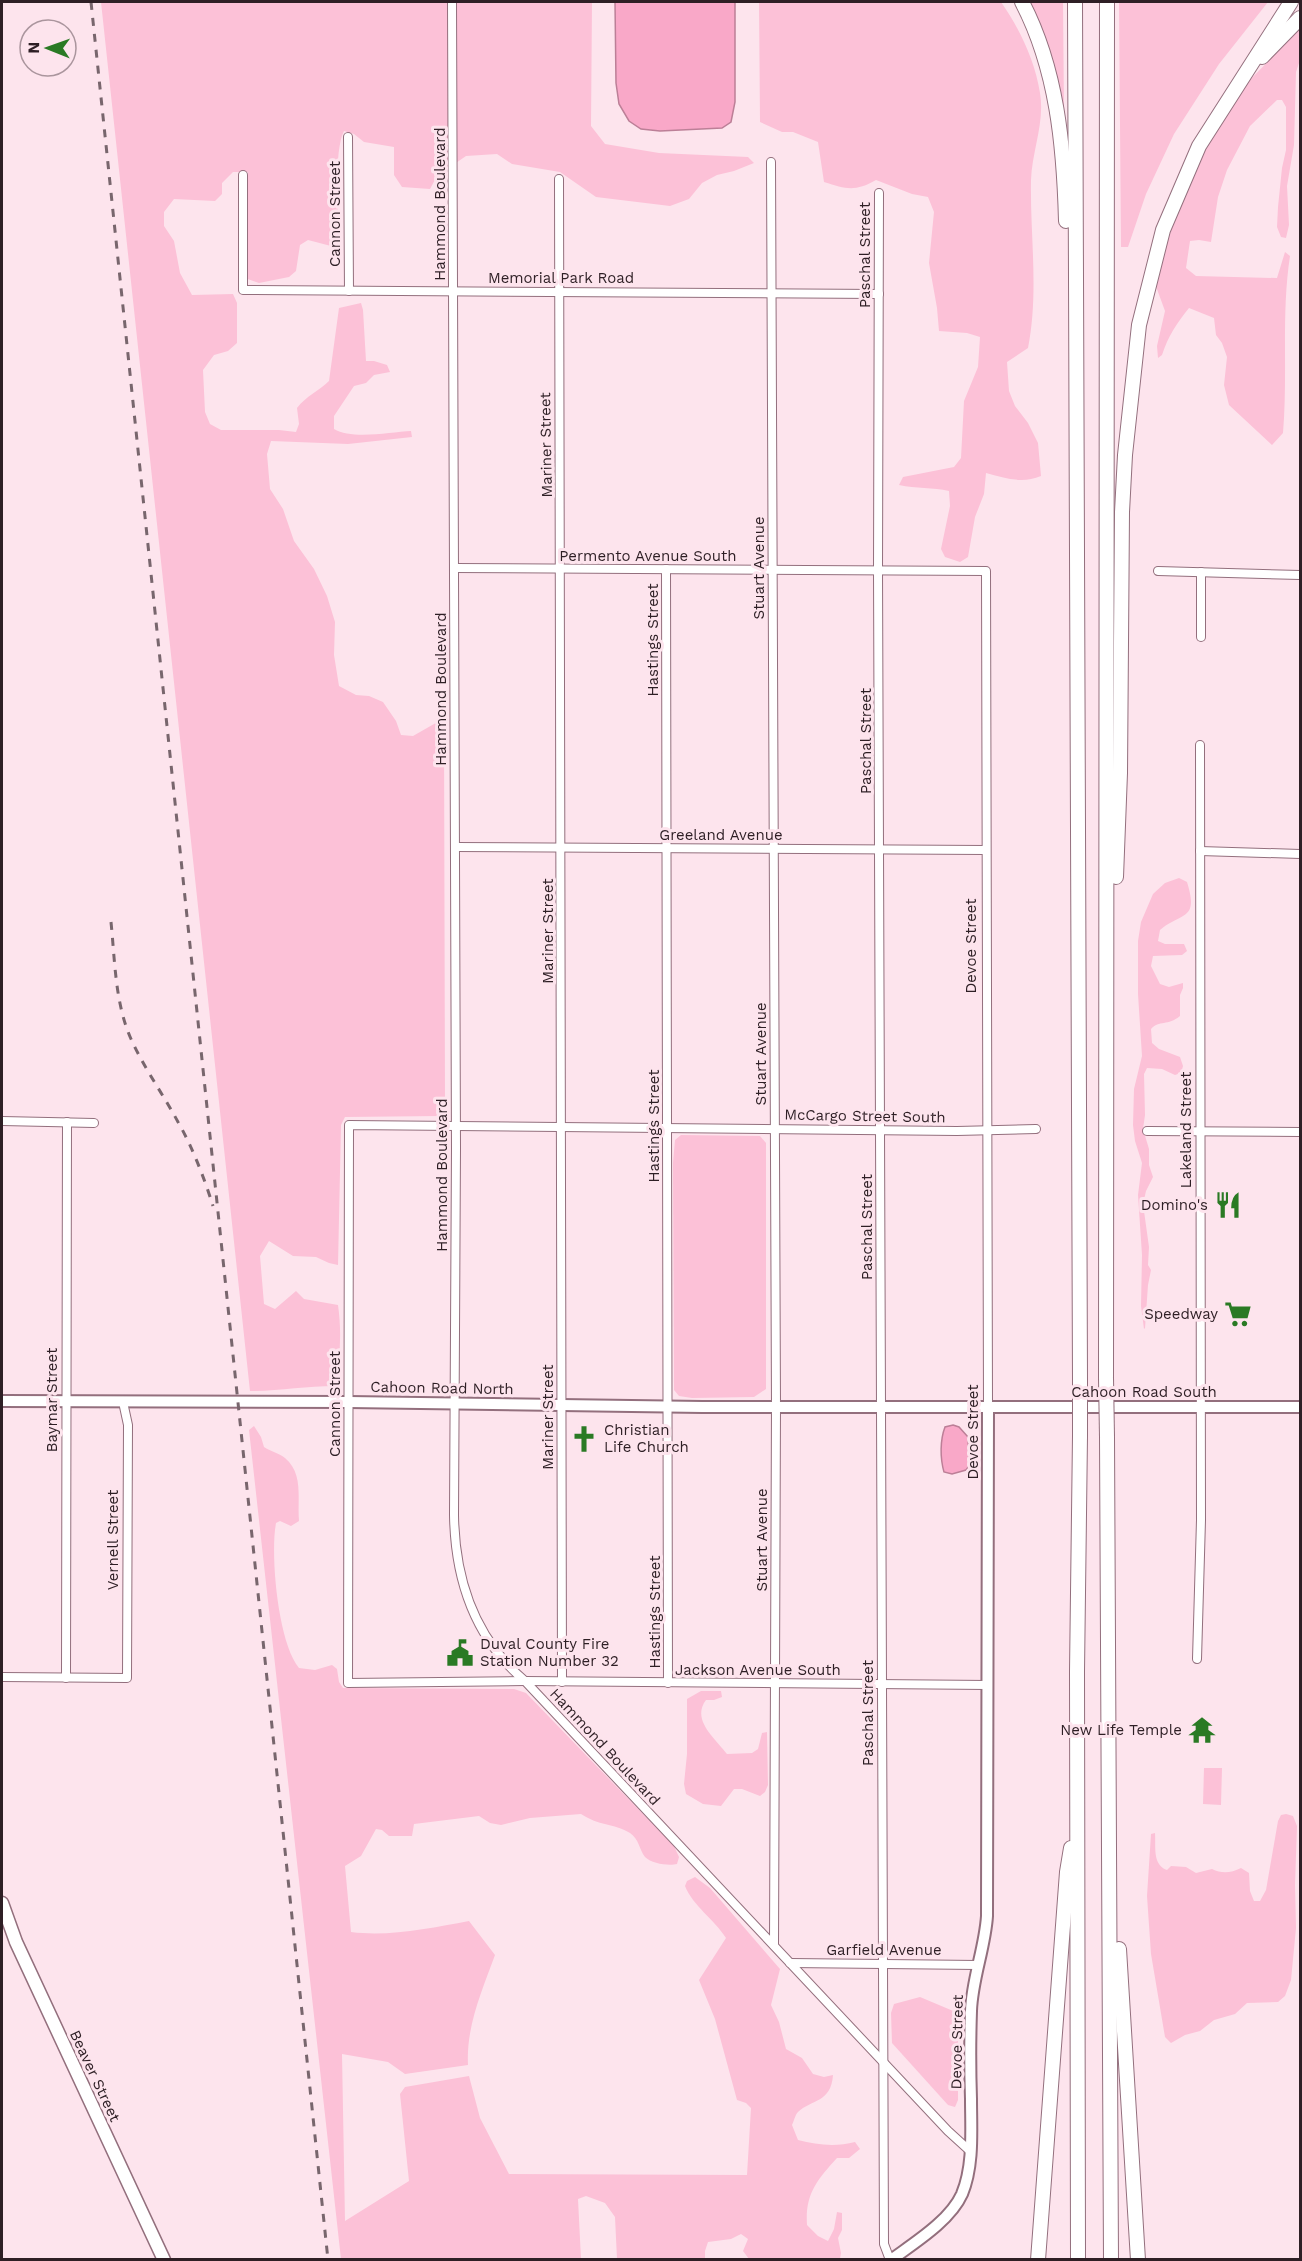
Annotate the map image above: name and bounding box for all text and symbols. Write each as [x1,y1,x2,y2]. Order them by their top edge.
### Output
north arrow [18,18,78,78]
text: N [24,42,43,54]
street label: Hammond Boulevard [431,127,449,281]
street label: Cannon Street [326,160,344,267]
street label: Paschal Street [856,201,874,308]
street label: Memorial Park Road [488,269,634,287]
street label: Mariner Street [536,391,556,498]
street label: Stuart Avenue [750,516,768,620]
street label: Permento Avenue South [559,547,737,565]
street label: Hastings Street [644,583,662,697]
street label: Hammond Boulevard [432,612,450,766]
street label: Paschal Street [857,687,875,794]
street label: Greeland Avenue [659,826,783,844]
street label: Mariner Street [539,878,557,984]
street label: Devoe Street [962,898,980,993]
street label: Stuart Avenue [752,1002,770,1106]
street label: Hastings Street [645,1069,663,1183]
street label: Lakeland Street [1177,1071,1195,1188]
street label: Hammond Boulevard [433,1098,451,1252]
street label: McCargo Street South [784,1106,946,1126]
street label: Paschal Street [858,1173,876,1280]
restaurant icon: Domino's [1213,1190,1243,1220]
place label: Domino's [1141,1196,1208,1214]
supermarket icon: Speedway [1223,1299,1253,1329]
place label: Speedway [1144,1305,1218,1323]
street label: Baymar Street [43,1347,61,1452]
street label: Cannon Street [326,1350,344,1457]
street label: Mariner Street [539,1364,557,1470]
street label: Cahoon Road North [370,1378,514,1398]
street label: Cahoon Road South [1071,1383,1217,1401]
street label: Devoe Street [964,1384,982,1479]
place label: Christian Life Church [604,1421,689,1456]
church icon: Christian Life Church [569,1424,599,1454]
street label: Stuart Avenue [753,1488,771,1592]
street label: Vernell Street [104,1489,122,1590]
street label: Hastings Street [646,1555,664,1669]
place label: Duval County Fire Station Number 32 [480,1635,619,1670]
public building icon: Duval County Fire Station Number 32 [445,1638,475,1668]
street label: Paschal Street [859,1659,877,1766]
street label: Jackson Avenue South [675,1661,841,1679]
street label: Hammond Boulevard [546,1685,664,1809]
temple icon: New Life Temple [1187,1715,1217,1745]
place label: New Life Temple [1060,1721,1182,1739]
street label: Garfield Avenue [826,1941,942,1959]
street label: Devoe Street [947,1994,967,2090]
street label: Beaver Street [66,2027,124,2125]

